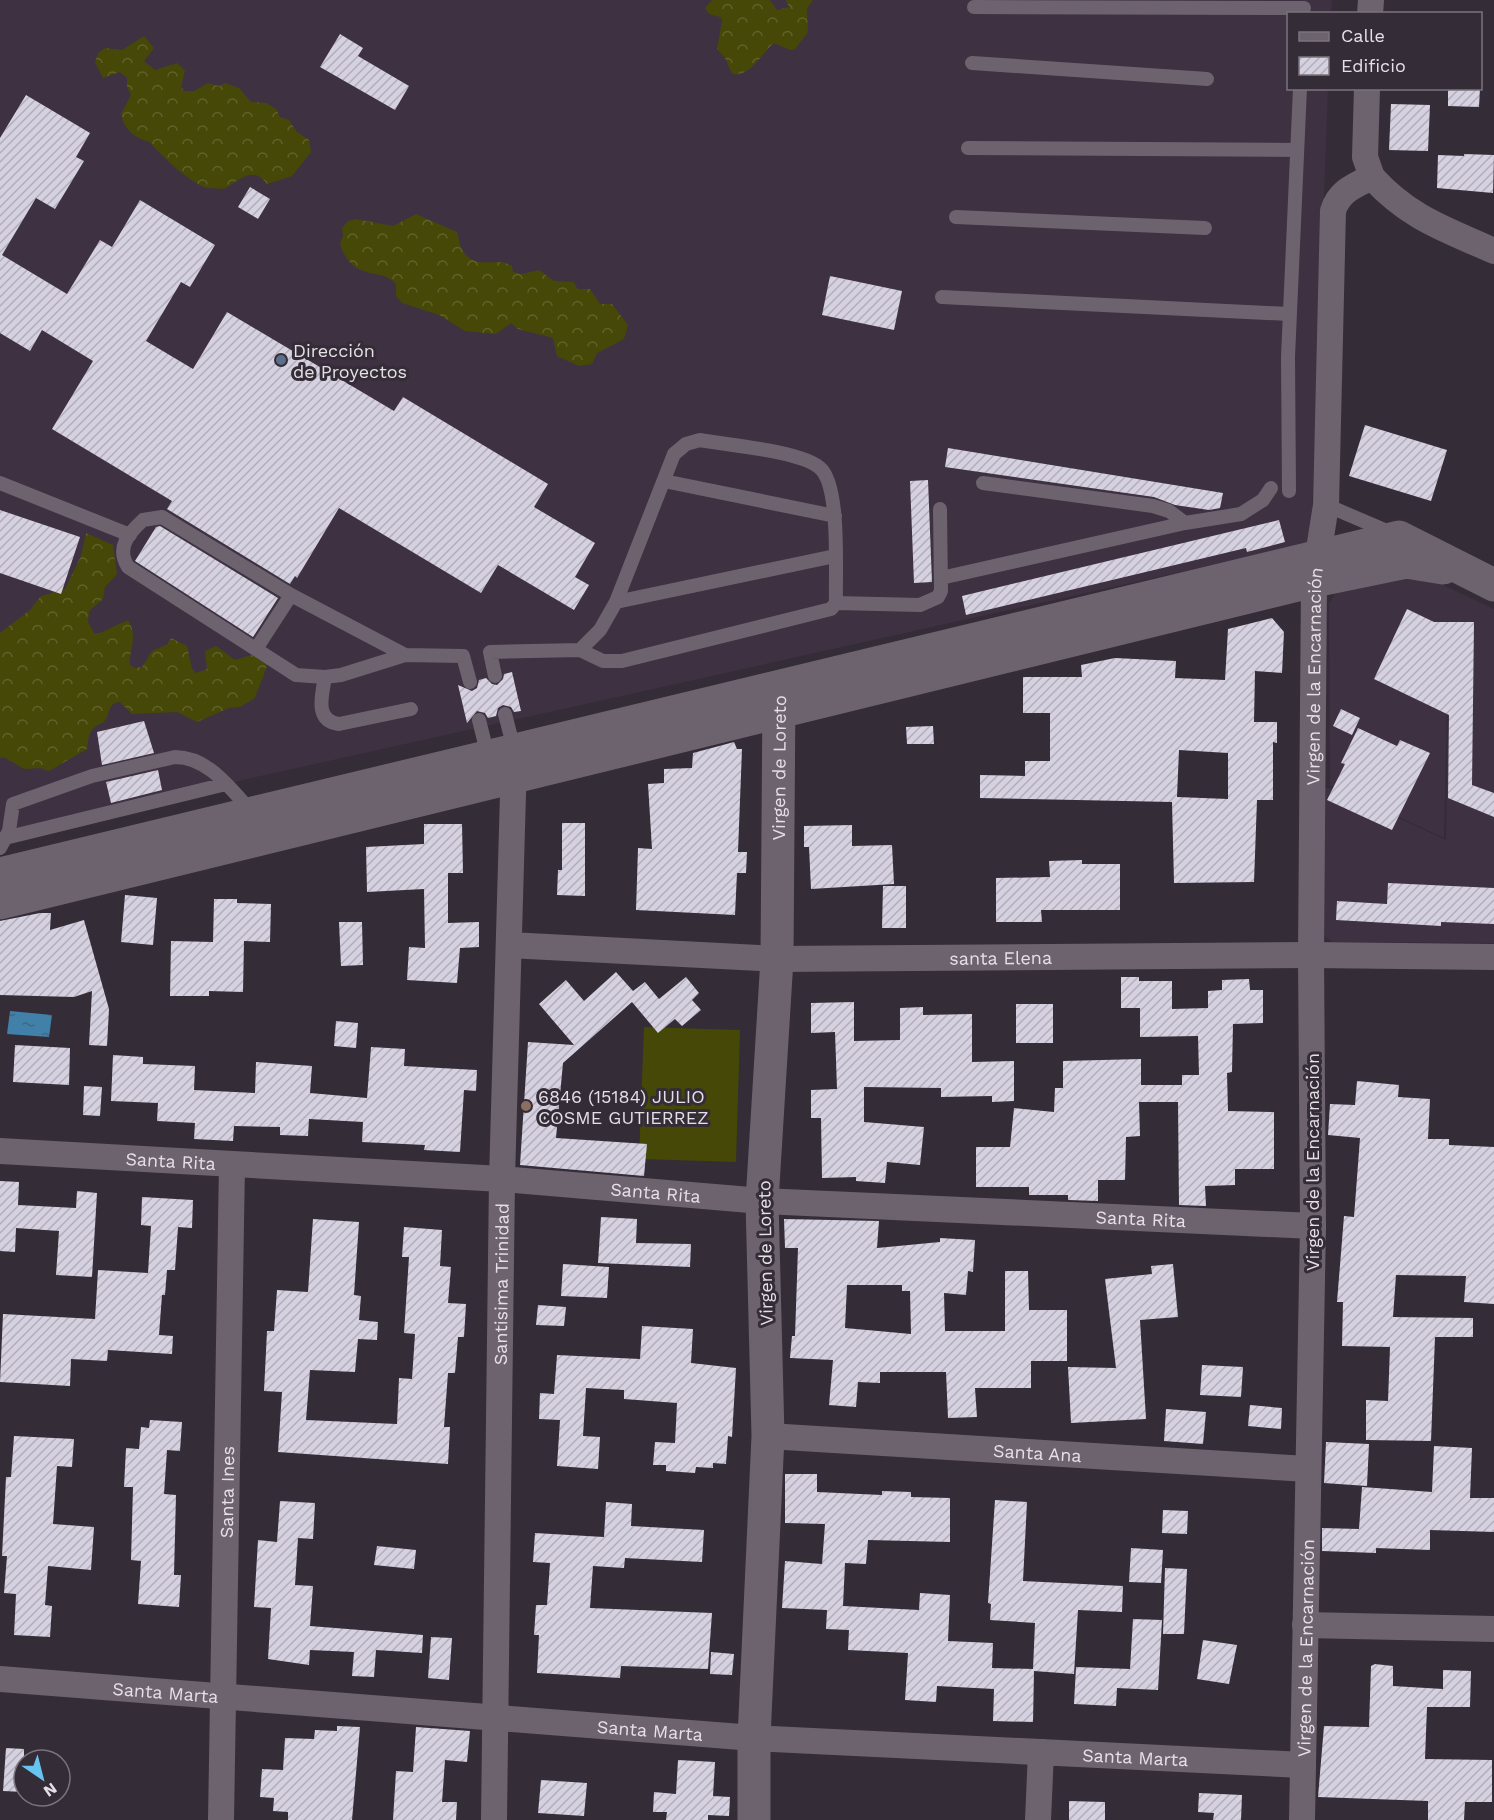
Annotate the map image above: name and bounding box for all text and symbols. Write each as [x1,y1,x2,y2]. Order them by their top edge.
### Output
legend [1287,12,1482,90]
text: Calle [1341,25,1385,46]
text: Edificio [1341,55,1406,76]
place label: Dirección de Proyectos [293,340,407,382]
marker: Dirección de Proyectos [274,353,288,367]
street label: Virgen de la Encarnación [1302,565,1327,785]
street label: Virgen de Loreto [767,695,789,841]
street label: santa Elena [949,946,1052,968]
street label: Virgen de la Encarnación [1302,1053,1323,1271]
place label: 6846 (15184) JULIO COSME GUTIERREZ [538,1086,709,1128]
marker: 6846 (15184) JULIO COSME GUTIERREZ [519,1099,533,1113]
street label: Santa Rita [125,1148,216,1174]
street label: Santa Rita [610,1178,702,1206]
street label: Virgen de Loreto [753,1180,777,1326]
street label: Santisima Trinidad [489,1203,512,1365]
street label: Santa Rita [1095,1206,1187,1231]
street label: Santa Ana [993,1439,1082,1466]
street label: Santa Ines [215,1446,238,1538]
street label: Virgen de la Encarnación [1293,1539,1318,1757]
street label: Santa Marta [112,1677,219,1707]
street label: Santa Marta [596,1715,704,1744]
street label: Santa Marta [1082,1744,1189,1770]
north arrow [12,1748,72,1808]
text: N [40,1779,61,1801]

